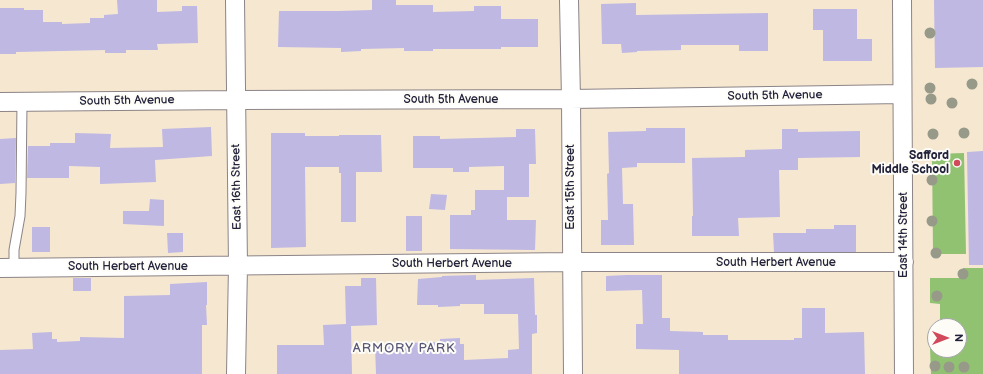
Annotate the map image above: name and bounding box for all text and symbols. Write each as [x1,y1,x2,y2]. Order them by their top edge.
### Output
street label: South 5th Avenue [727,88,823,104]
street label: South 5th Avenue [79,93,175,109]
street label: South 5th Avenue [404,93,498,107]
street label: East 16th Street [229,144,245,230]
street label: East 15th Street [564,144,578,230]
place label: Safford Middle School [871,149,949,177]
marker: Safford Middle School [952,158,962,168]
street label: East 14th Street [897,192,911,278]
street label: South Herbert Avenue [716,256,836,270]
street label: South Herbert Avenue [392,257,512,271]
street label: South Herbert Avenue [68,260,188,274]
north arrow [927,318,967,358]
text: N [952,334,965,342]
district label: ARMORY PARK [353,341,455,357]

